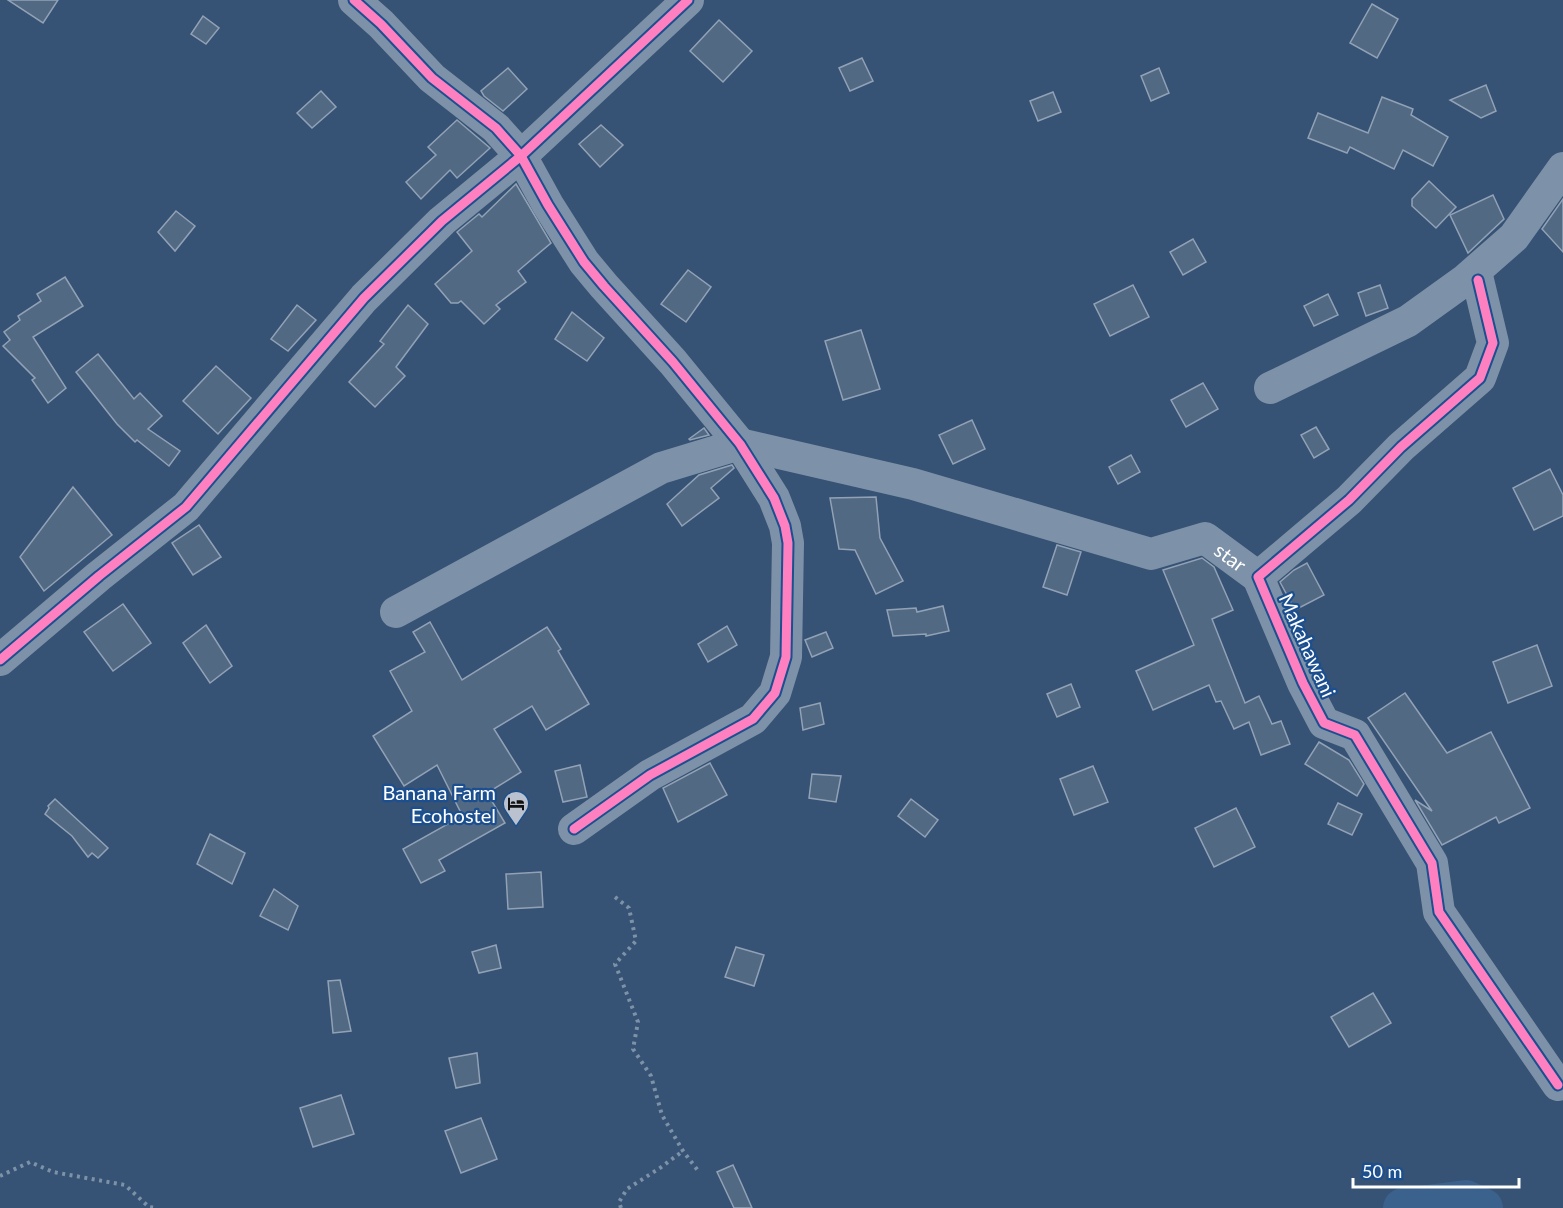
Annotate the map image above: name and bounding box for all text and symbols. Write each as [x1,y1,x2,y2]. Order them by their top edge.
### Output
street label: star [1210,537,1252,577]
street label: Makahawani [1274,589,1342,701]
place label: Banana Farm Ecohostel [382,780,496,827]
hotel icon: Banana Farm Ecohostel [501,789,531,827]
scale bar [1353,1151,1520,1189]
text: 50 m [1362,1160,1402,1182]

